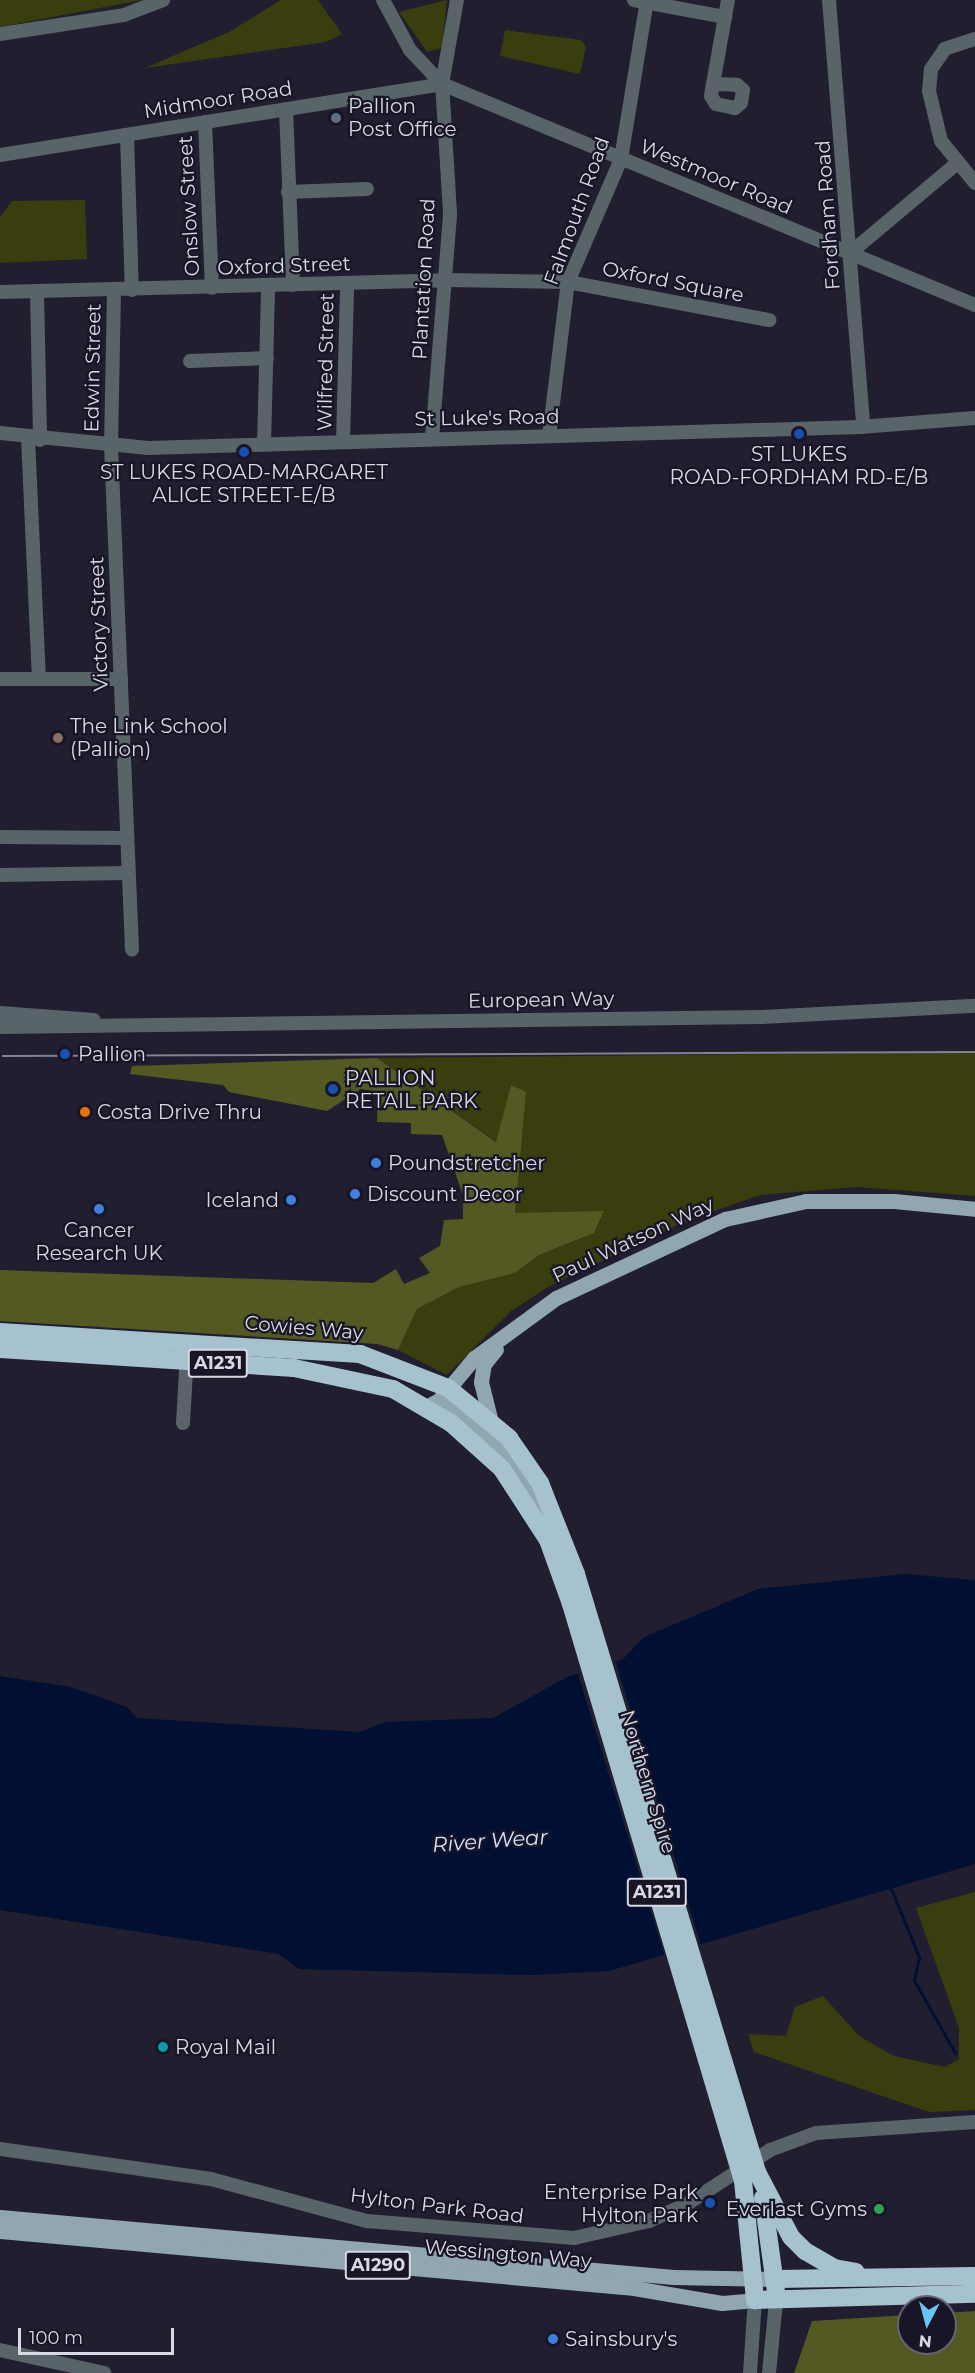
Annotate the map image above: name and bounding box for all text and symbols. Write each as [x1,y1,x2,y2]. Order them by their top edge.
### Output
street label: Midmoor Road [142,76,294,124]
place label: Pallion Post Office [348,94,457,141]
marker: Pallion Post Office [329,111,343,125]
street label: Falmouth Road [539,134,615,288]
street label: Westmoor Road [636,134,796,220]
street label: Onslow Street [173,135,205,277]
street label: Fordham Road [811,139,845,291]
street label: Plantation Road [408,198,440,360]
street label: Oxford Street [217,252,351,280]
street label: Oxford Square [600,256,746,308]
street label: Wilfred Street [313,293,339,431]
street label: Edwin Street [80,303,106,433]
street label: St Luke's Road [414,405,560,431]
marker: ST LUKES ROAD-FORDHAM RD-E/B [792,427,806,441]
place label: ST LUKES ROAD-FORDHAM RD-E/B [670,443,928,490]
marker: ST LUKES ROAD-MARGARET ALICE STREET-E/B [237,445,251,459]
place label: ST LUKES ROAD-MARGARET ALICE STREET-E/B [100,461,388,508]
street label: Victory Street [85,556,113,692]
place label: The Link School (Pallion) [70,714,228,761]
marker: The Link School (Pallion) [51,731,65,745]
street label: European Way [468,987,614,1013]
place label: Pallion [78,1042,146,1066]
marker: Pallion [56,1045,74,1063]
place label: PALLION RETAIL PARK [345,1066,477,1113]
marker: PALLION RETAIL PARK [326,1082,340,1096]
place label: Costa Drive Thru [97,1100,262,1124]
marker: Costa Drive Thru [78,1105,92,1119]
place label: Poundstretcher [388,1151,545,1175]
marker: Poundstretcher [369,1156,383,1170]
place label: Discount Decor [367,1182,523,1206]
marker: Discount Decor [348,1187,362,1201]
place label: Iceland [206,1188,279,1212]
street label: Paul Watson Way [548,1192,718,1288]
marker: Iceland [284,1193,298,1207]
marker: Cancer Research UK [92,1202,106,1216]
place label: Cancer Research UK [35,1218,163,1265]
street label: Cowies Way [243,1311,365,1345]
road number: A1231 [186,1348,250,1378]
street label: Northern Spire [615,1707,681,1857]
water label: River Wear [431,1824,549,1858]
road number: A1231 [626,1877,688,1907]
place label: Royal Mail [175,2035,276,2059]
marker: Royal Mail [156,2040,170,2054]
place label: Enterprise Park Hylton Park [544,2180,698,2227]
street label: Hylton Park Road [349,2183,525,2229]
marker: Enterprise Park Hylton Park [703,2196,717,2210]
place label: Everlast Gyms [726,2197,867,2221]
marker: Everlast Gyms [872,2202,886,2216]
street label: Wessington Way [423,2235,593,2273]
road number: A1290 [344,2250,412,2280]
north arrow [897,2295,957,2355]
scale bar [21,2316,177,2354]
text: 100 m [29,2327,83,2349]
place label: Sainsbury's [565,2327,677,2351]
text: N [918,2331,933,2352]
marker: Sainsbury's [546,2332,560,2346]

